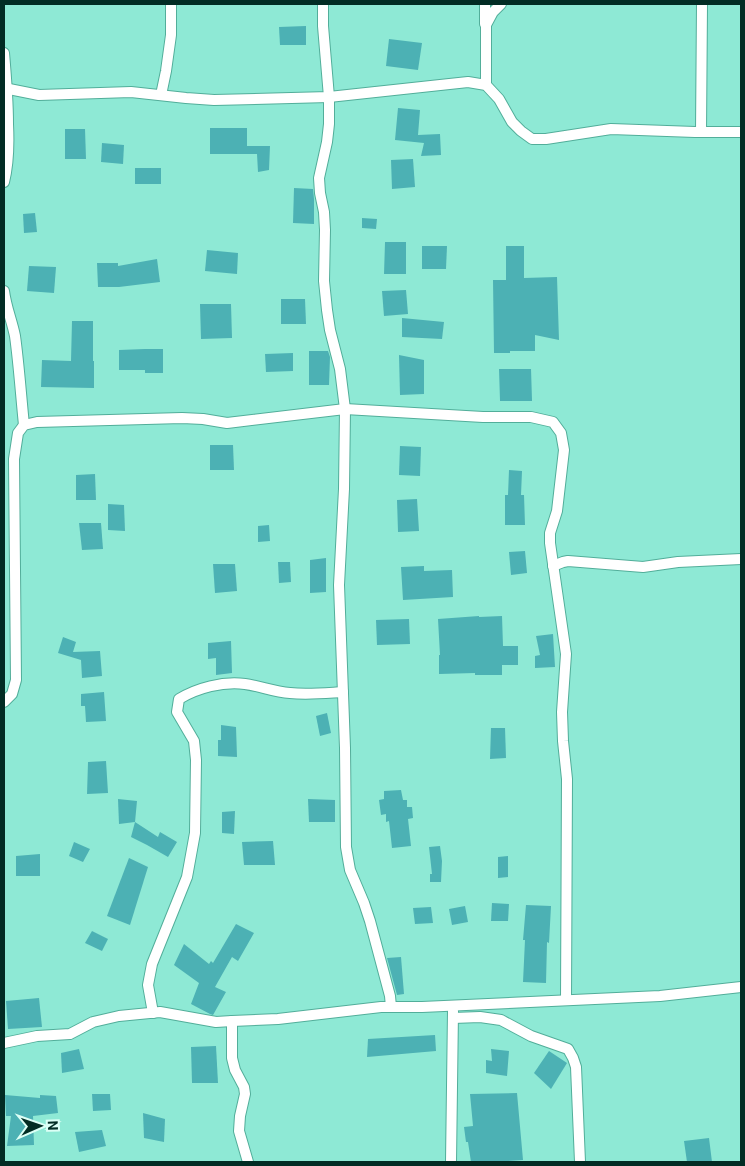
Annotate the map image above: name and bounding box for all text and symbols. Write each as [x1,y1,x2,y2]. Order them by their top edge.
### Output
north arrow [15,1101,65,1151]
text: N [45,1120,61,1131]

